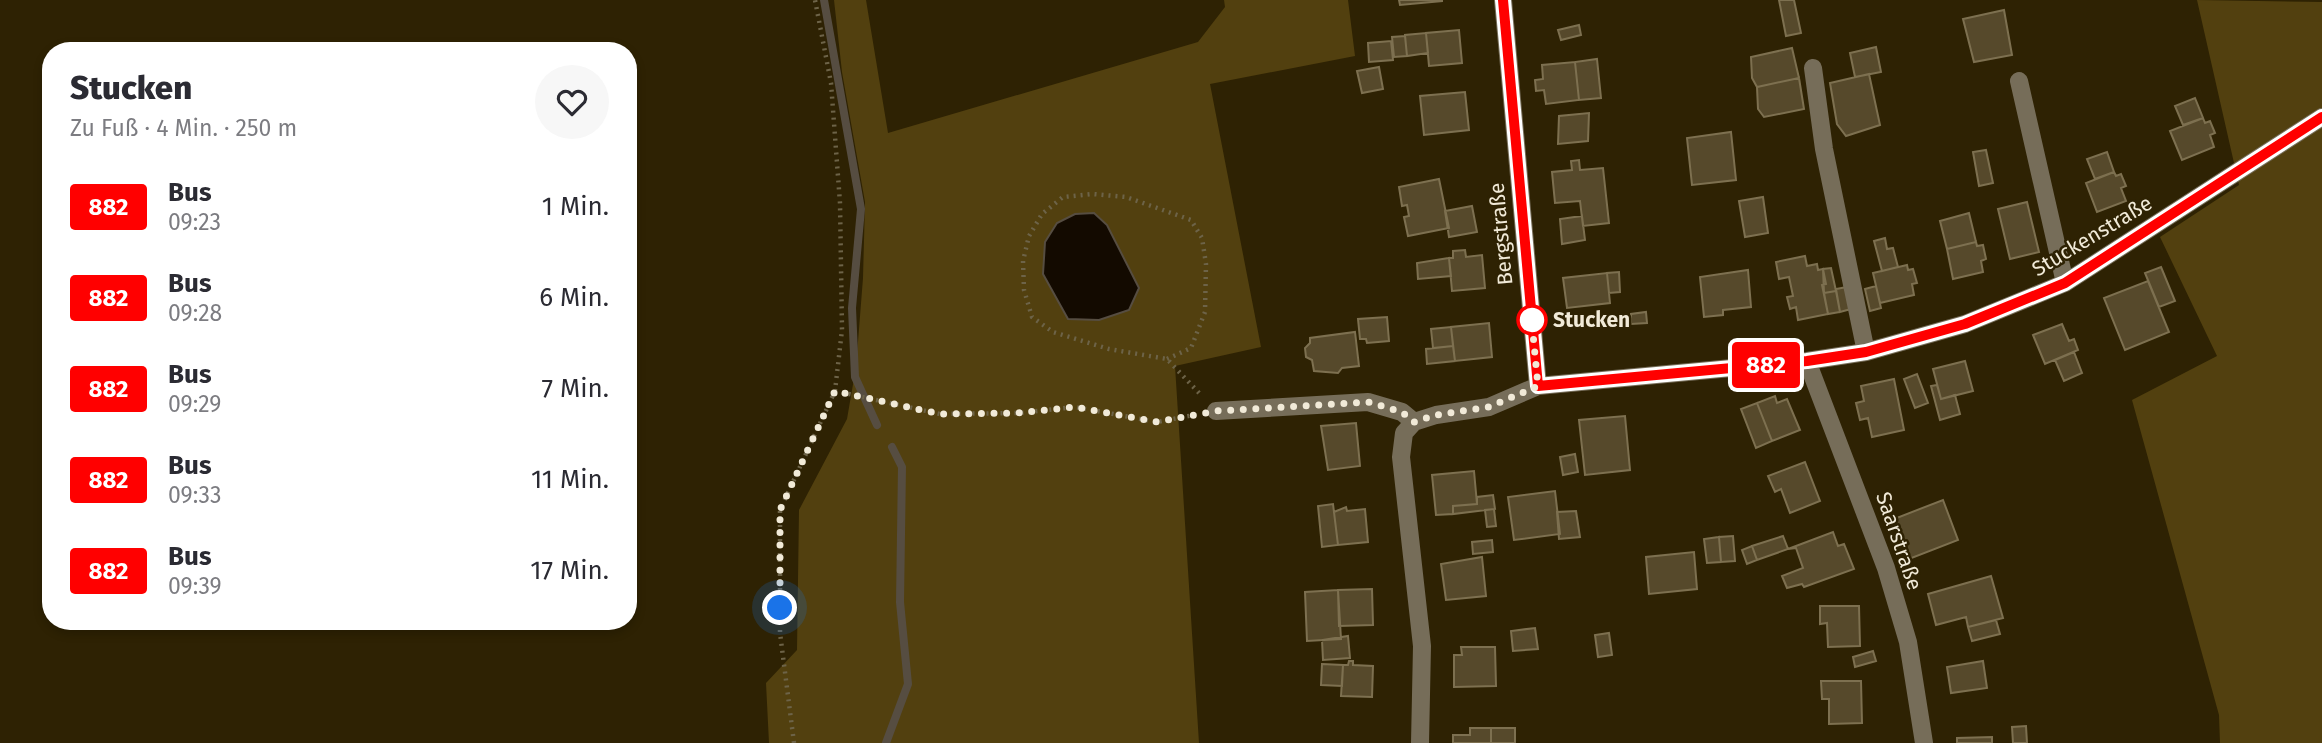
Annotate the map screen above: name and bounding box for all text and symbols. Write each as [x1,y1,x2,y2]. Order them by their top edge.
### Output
button: heart [535,65,609,139]
text: Stucken [70,68,192,108]
text: Zu Fuß · 4 Min. · 250 m [70,114,297,142]
text: Bus [168,177,211,208]
street label: Bergstraße [1484,182,1518,286]
street label: Stuckenstraße [2027,190,2157,282]
text: 1 Min. [542,191,609,222]
text: 882 [88,193,129,221]
text: 09:23 [168,208,221,236]
text: Bus [168,268,211,299]
text: 6 Min. [539,282,609,313]
text: 882 [88,284,129,312]
text: 09:28 [168,299,222,327]
marker: Stucken [1517,305,1547,335]
place label: Stucken [1553,307,1630,333]
line badge: 882 [1726,342,1806,388]
text: 882 [1746,351,1786,379]
text: Bus [168,359,211,390]
text: 7 Min. [542,373,609,404]
text: 882 [88,375,129,403]
text: 09:29 [168,390,221,418]
text: Bus [168,450,211,481]
text: 11 Min. [531,464,609,495]
text: 882 [88,466,129,494]
text: 09:33 [168,481,221,509]
street label: Saarstraße [1870,489,1928,593]
text: Bus [168,541,211,572]
text: 17 Min. [530,555,609,586]
text: 882 [88,557,129,585]
text: 09:39 [168,572,222,600]
your location [762,590,797,625]

